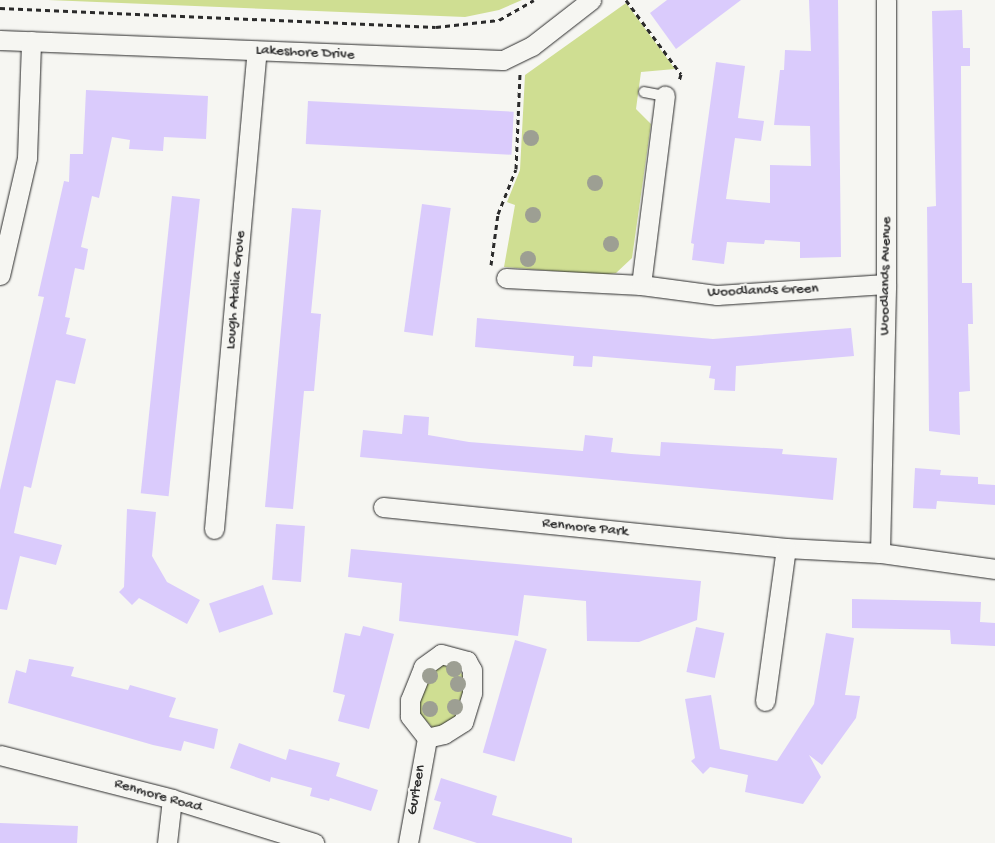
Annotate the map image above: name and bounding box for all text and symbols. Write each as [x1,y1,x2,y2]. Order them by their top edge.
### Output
street label: Lakeshore Drive [255,41,355,65]
street label: Woodlands Avenue [876,216,896,336]
street label: Lough Atalia Grove [222,230,250,350]
street label: Woodlands Green [707,280,819,302]
street label: Renmore Park [541,515,629,541]
street label: Gurteen [404,764,430,816]
street label: Renmore Road [112,775,204,817]

